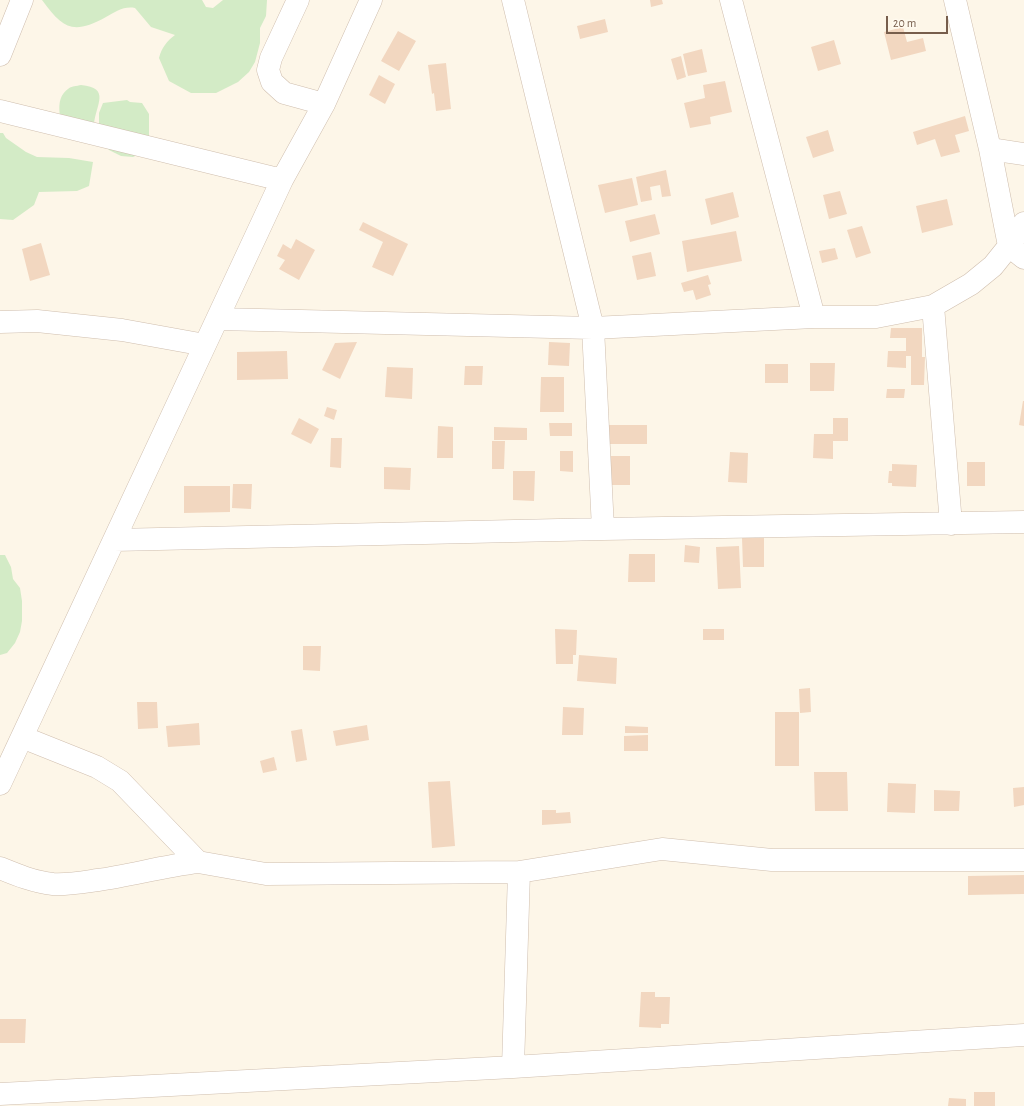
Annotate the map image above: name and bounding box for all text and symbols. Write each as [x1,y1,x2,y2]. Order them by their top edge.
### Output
scale bar [888,8,950,34]
text: 20 m [893,17,916,29]

